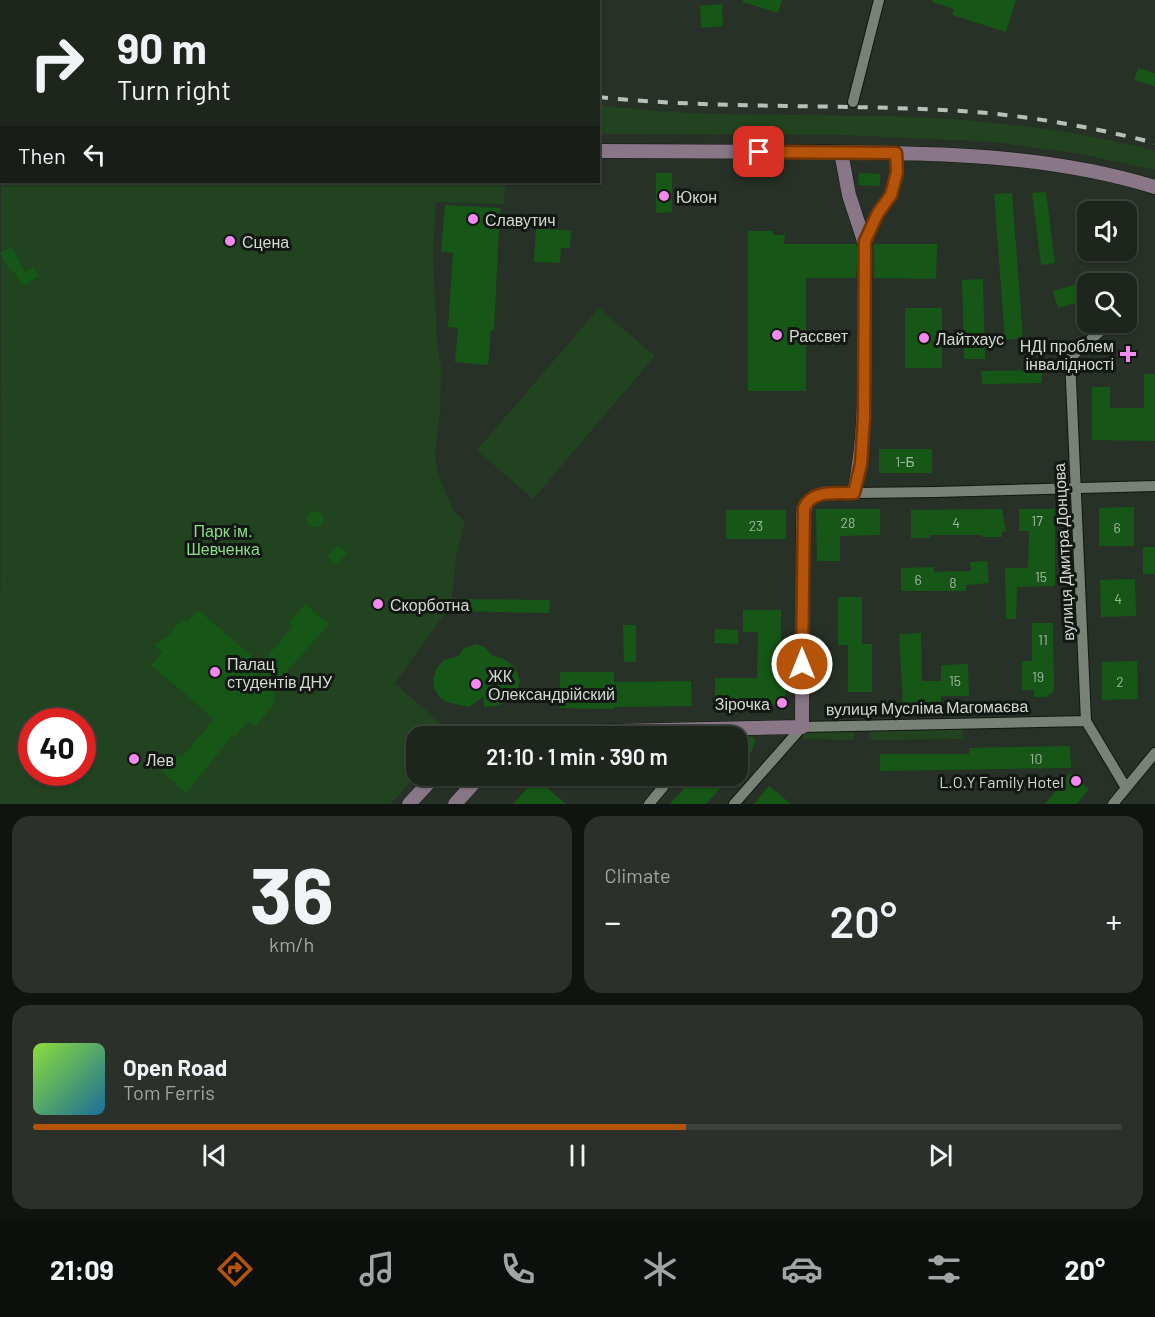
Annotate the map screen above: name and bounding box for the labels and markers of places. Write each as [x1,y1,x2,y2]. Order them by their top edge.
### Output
pin [733,126,784,177]
place label: Юкон [676,187,717,206]
marker: Юкон [657,189,671,203]
place label: Славутич [485,210,556,229]
marker: Славутич [466,212,480,226]
place label: Сцена [242,232,289,251]
marker: Сцена [223,234,237,248]
place label: Рассвет [789,326,849,345]
marker: Рассвет [770,328,784,342]
place label: Лайтхаус [936,329,1004,348]
marker: Лайтхаус [917,331,931,345]
place label: НДІ проблем інвалідності [1020,336,1114,373]
marker: НДІ проблем інвалідності [1119,345,1137,363]
place label: Скорботна [390,595,469,614]
marker: Скорботна [371,597,385,611]
place label: Палац студентів ДНУ [227,654,333,691]
marker: Палац студентів ДНУ [208,665,222,679]
place label: ЖК Олександрійский [488,666,615,703]
marker: ЖК Олександрійский [469,677,483,691]
place label: Зірочка [715,694,770,713]
marker: Зірочка [775,696,789,710]
place label: Лев [146,750,174,769]
marker: Лев [127,752,141,766]
place label: L.O.Y Family Hotel [939,772,1064,791]
marker: L.O.Y Family Hotel [1069,774,1083,788]

